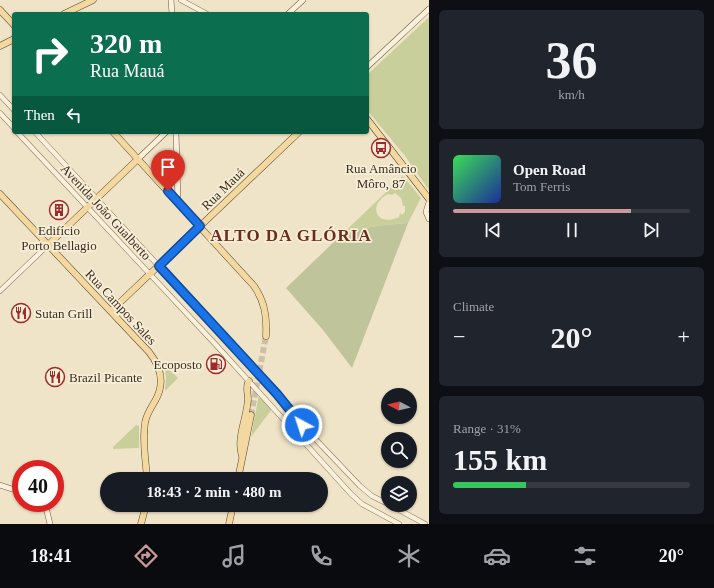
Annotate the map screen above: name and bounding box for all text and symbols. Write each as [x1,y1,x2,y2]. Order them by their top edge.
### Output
icon: right [24,28,76,80]
text: 320 m [90,28,162,59]
text: 36 [546,32,598,89]
text: Rua Mauá [90,61,164,81]
text: km/h [558,87,585,102]
icon: left [63,104,85,126]
text: Then [24,107,55,123]
bus stop icon: Rua Amâncio Môro, 87 [370,137,392,159]
pin [151,150,185,191]
icon: arrive [157,156,179,178]
street label: Avenida João Gualberto [58,161,154,263]
place label: Rua Amâncio Môro, 87 [345,161,417,191]
text: Open Road [513,162,586,178]
street label: Rua Mauá [198,165,248,213]
text: Tom Ferris [513,179,570,194]
building icon: Edifício Porto Bellagio [48,199,70,221]
icon: previous [482,219,504,241]
icon: pause [561,219,583,241]
icon: next [640,219,662,241]
place label: Edifício Porto Bellagio [21,223,97,253]
district label: ALTO DA GLÓRIA [210,226,372,245]
street label: Rua Campos Sales [82,266,160,348]
text: Climate [453,299,494,314]
restaurant icon: Sutan Grill [10,302,32,324]
place label: Sutan Grill [35,306,93,321]
text: 20° [551,321,593,354]
text: − [453,324,465,349]
text: + [678,324,690,349]
fuel station icon: Ecoposto [205,353,227,375]
place label: Ecoposto [154,357,202,372]
restaurant icon: Brazil Picante [44,366,66,388]
place label: Brazil Picante [69,370,143,385]
north arrow [381,388,417,424]
map controls [381,388,417,512]
position arrow [281,404,323,446]
text: Range · 31% [453,421,521,436]
button: search [381,432,417,468]
text: 155 km [453,443,547,476]
speed limit sign: 40 [12,460,64,512]
button: layers [381,476,417,512]
text: 18:43 · 2 min · 480 m [147,484,282,500]
icon: directions [132,542,160,570]
icon: music [220,542,248,570]
icon: phone [307,542,335,570]
icon: climate [395,542,423,570]
icon: car [483,542,511,570]
icon: filters [571,542,599,570]
text: 18:41 [30,546,72,566]
text: 20° [659,546,684,566]

